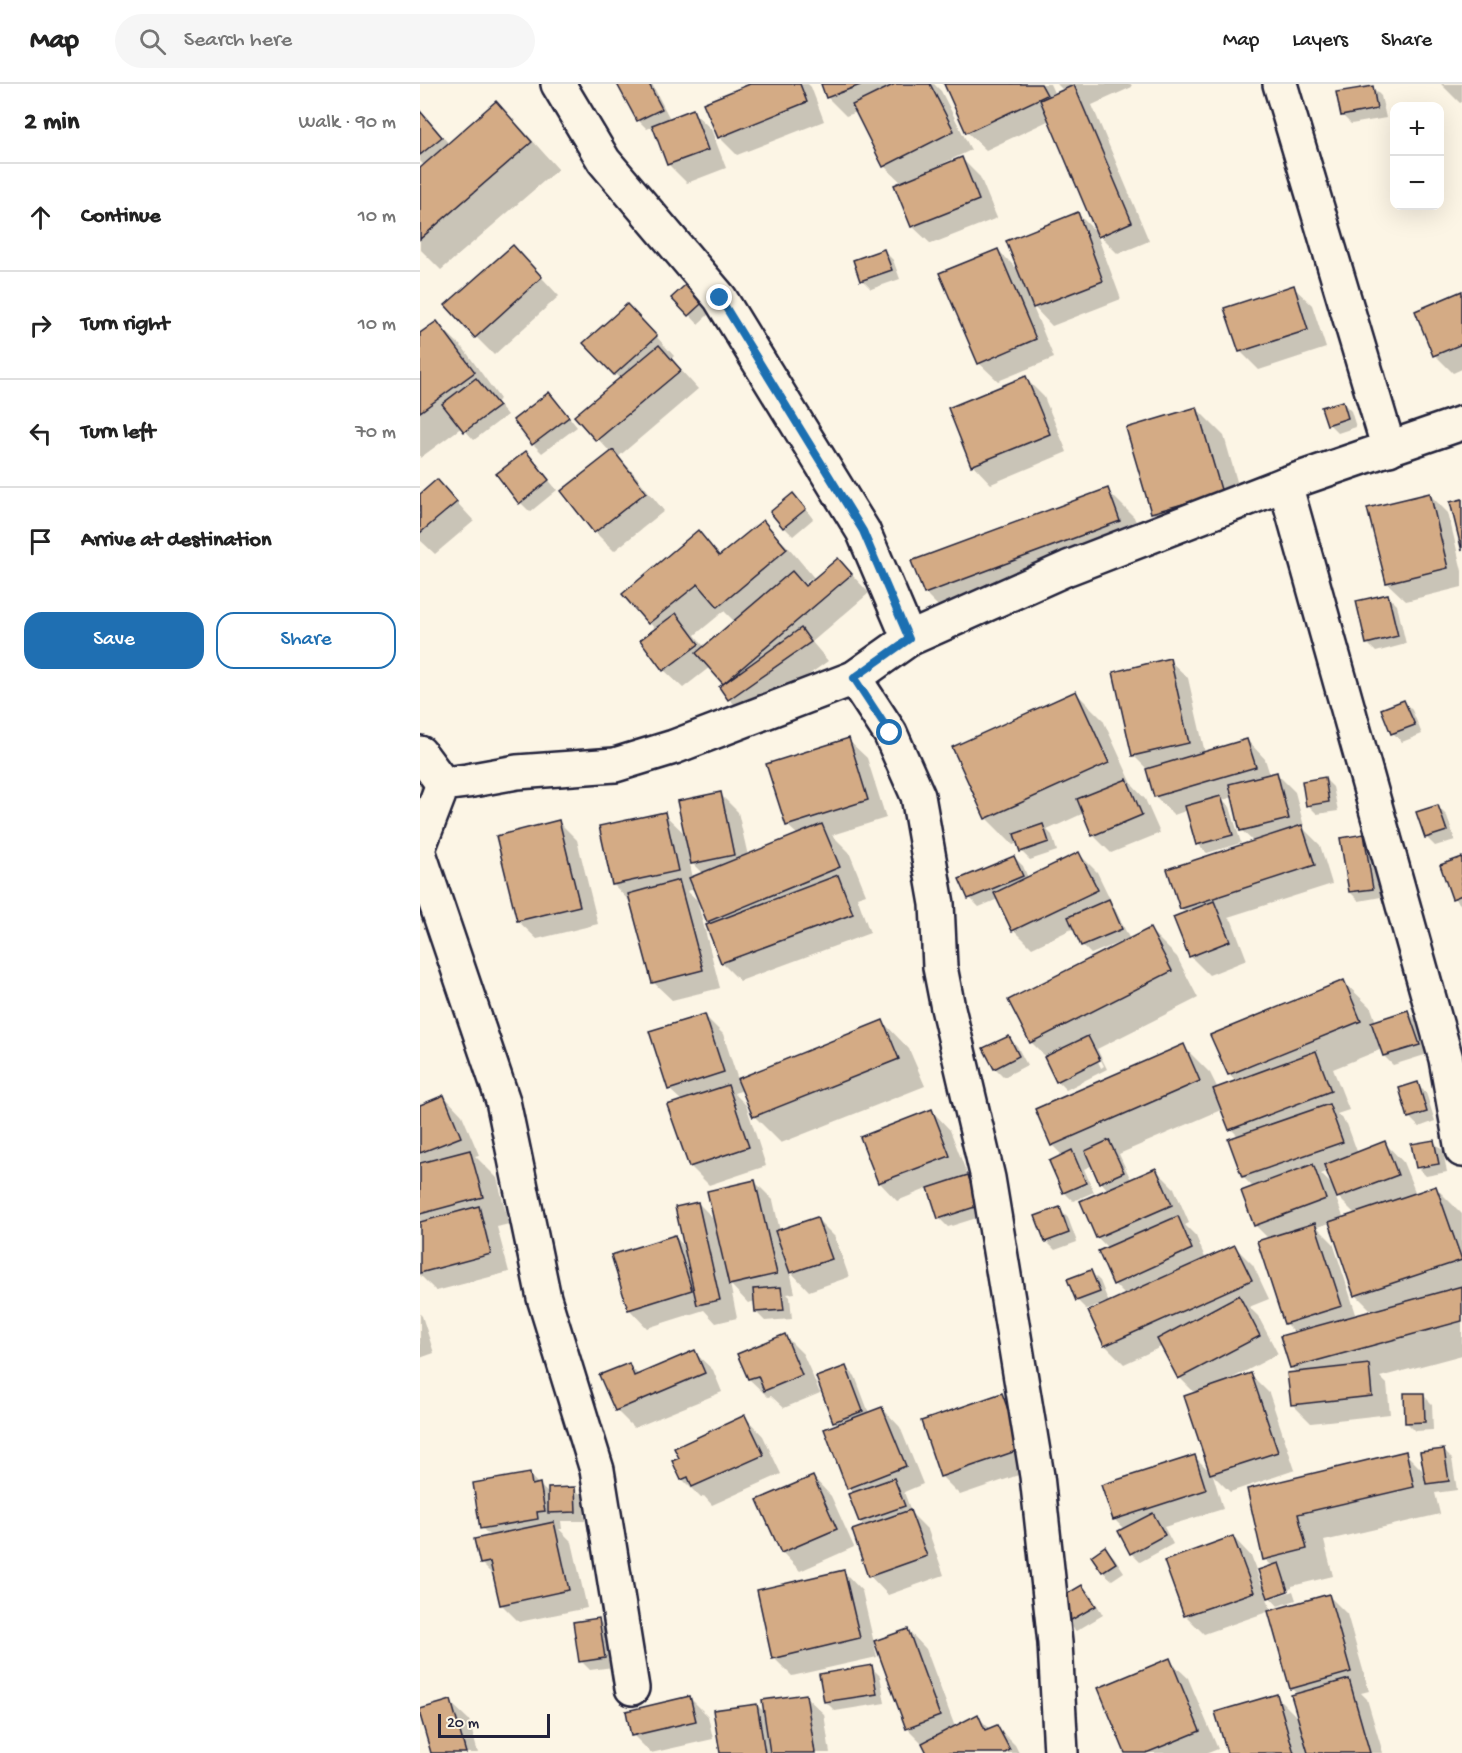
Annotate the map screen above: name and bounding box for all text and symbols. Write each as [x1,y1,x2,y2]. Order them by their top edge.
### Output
search box [115,14,535,68]
text: Map [30,25,79,58]
icon: search [136,25,169,58]
text: Search here [184,28,292,54]
text: Map [1223,29,1259,54]
text: Layers [1292,29,1348,54]
text: Share [1381,29,1432,54]
map controls [1390,102,1444,210]
button: + [1390,102,1444,156]
text: 2 min [24,108,79,139]
text: Walk · 90 m [299,112,396,135]
button: − [1390,156,1444,210]
icon: ahead [24,201,57,234]
text: Continue [81,204,161,230]
text: 10 m [358,206,396,229]
route end [706,284,732,310]
icon: right [24,309,57,342]
text: Turn right [81,312,169,338]
text: 10 m [358,314,396,337]
icon: left [24,417,57,450]
text: Turn left [81,420,155,446]
text: 70 m [355,422,396,445]
icon: arrive [24,525,57,558]
text: Arrive at destination [81,528,271,554]
button: Save [24,612,204,669]
button: Share [216,612,396,669]
route start [876,719,902,745]
scale bar [438,1711,550,1738]
text: 20 m [447,1715,479,1734]

